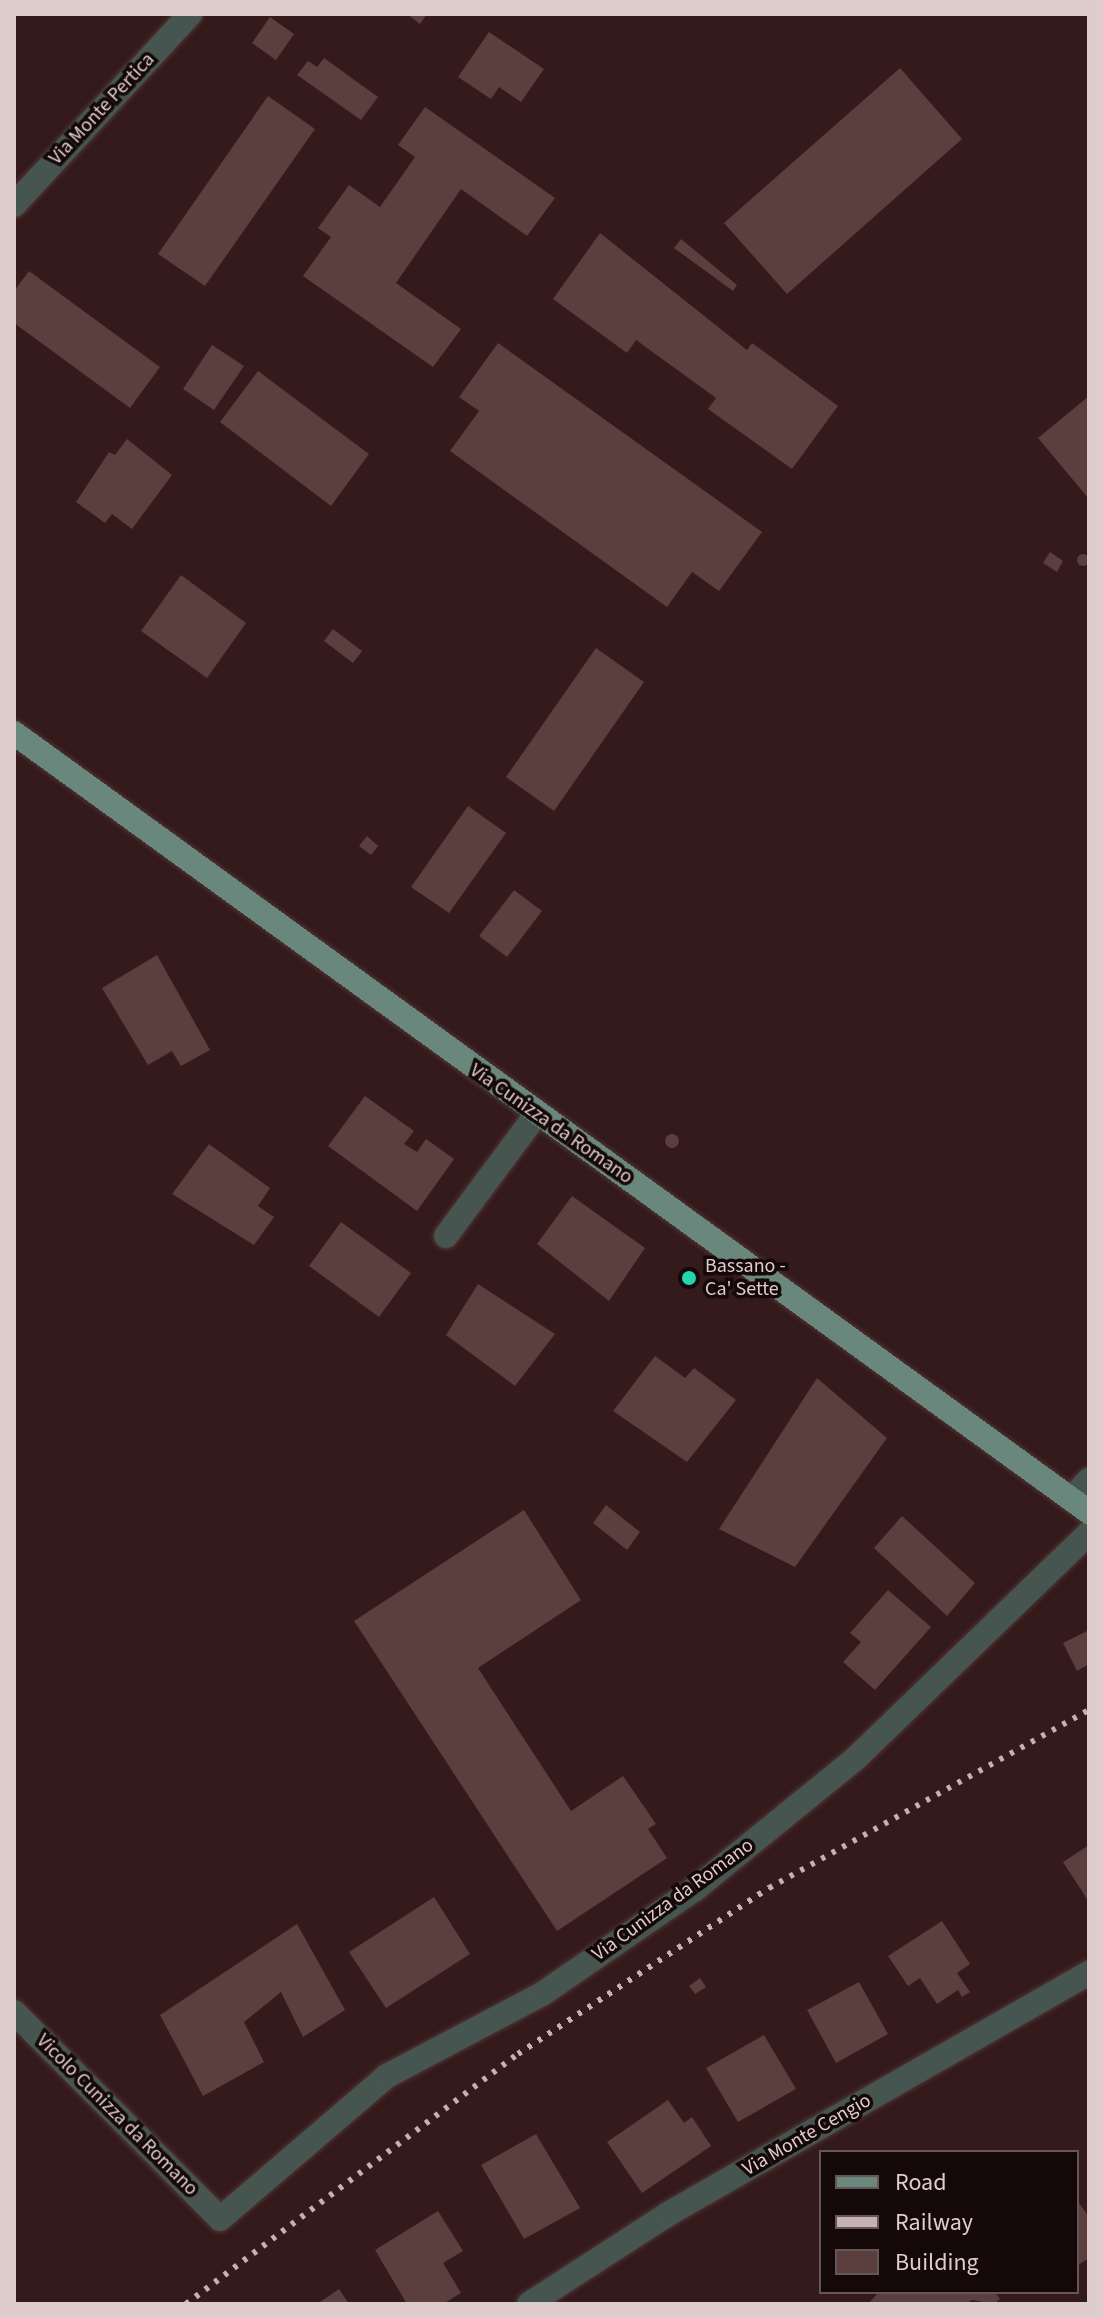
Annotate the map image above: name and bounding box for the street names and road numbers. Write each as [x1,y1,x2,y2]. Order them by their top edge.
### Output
street label: Via Monte Pertica [44,48,160,170]
street label: Via Cunizza da Romano [465,1059,637,1189]
street label: Via Cunizza da Romano [588,1833,758,1967]
street label: Vicolo Cunizza da Romano [31,2029,203,2201]
street label: Via Monte Cengio [739,2089,875,2181]

